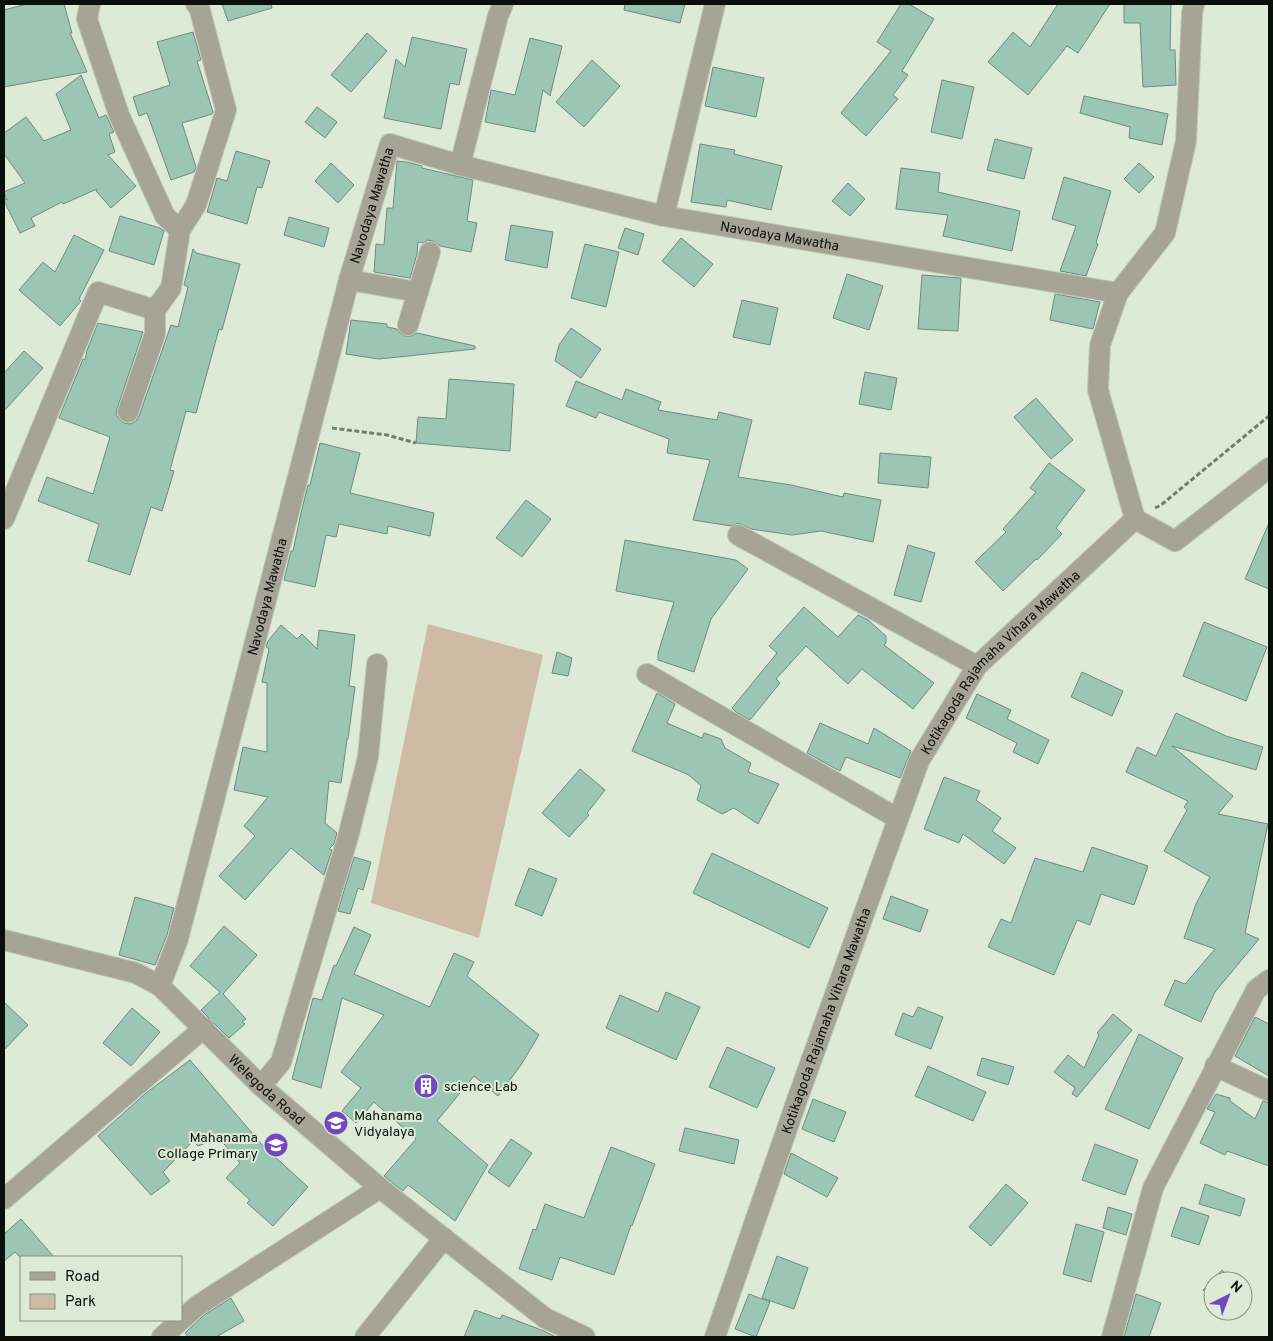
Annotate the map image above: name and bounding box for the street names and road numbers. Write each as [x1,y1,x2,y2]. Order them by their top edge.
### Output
street label: Navodaya Mawatha [347,146,398,266]
street label: Navodaya Mawatha [719,219,840,256]
street label: Navodaya Mawatha [245,537,292,657]
street label: Kotikagoda Rajamaha Vihara Mawatha [918,567,1084,758]
street label: Kotikagoda Rajamaha Vihara Mawatha [779,906,875,1137]
street label: Welegoda Road [224,1051,307,1130]

